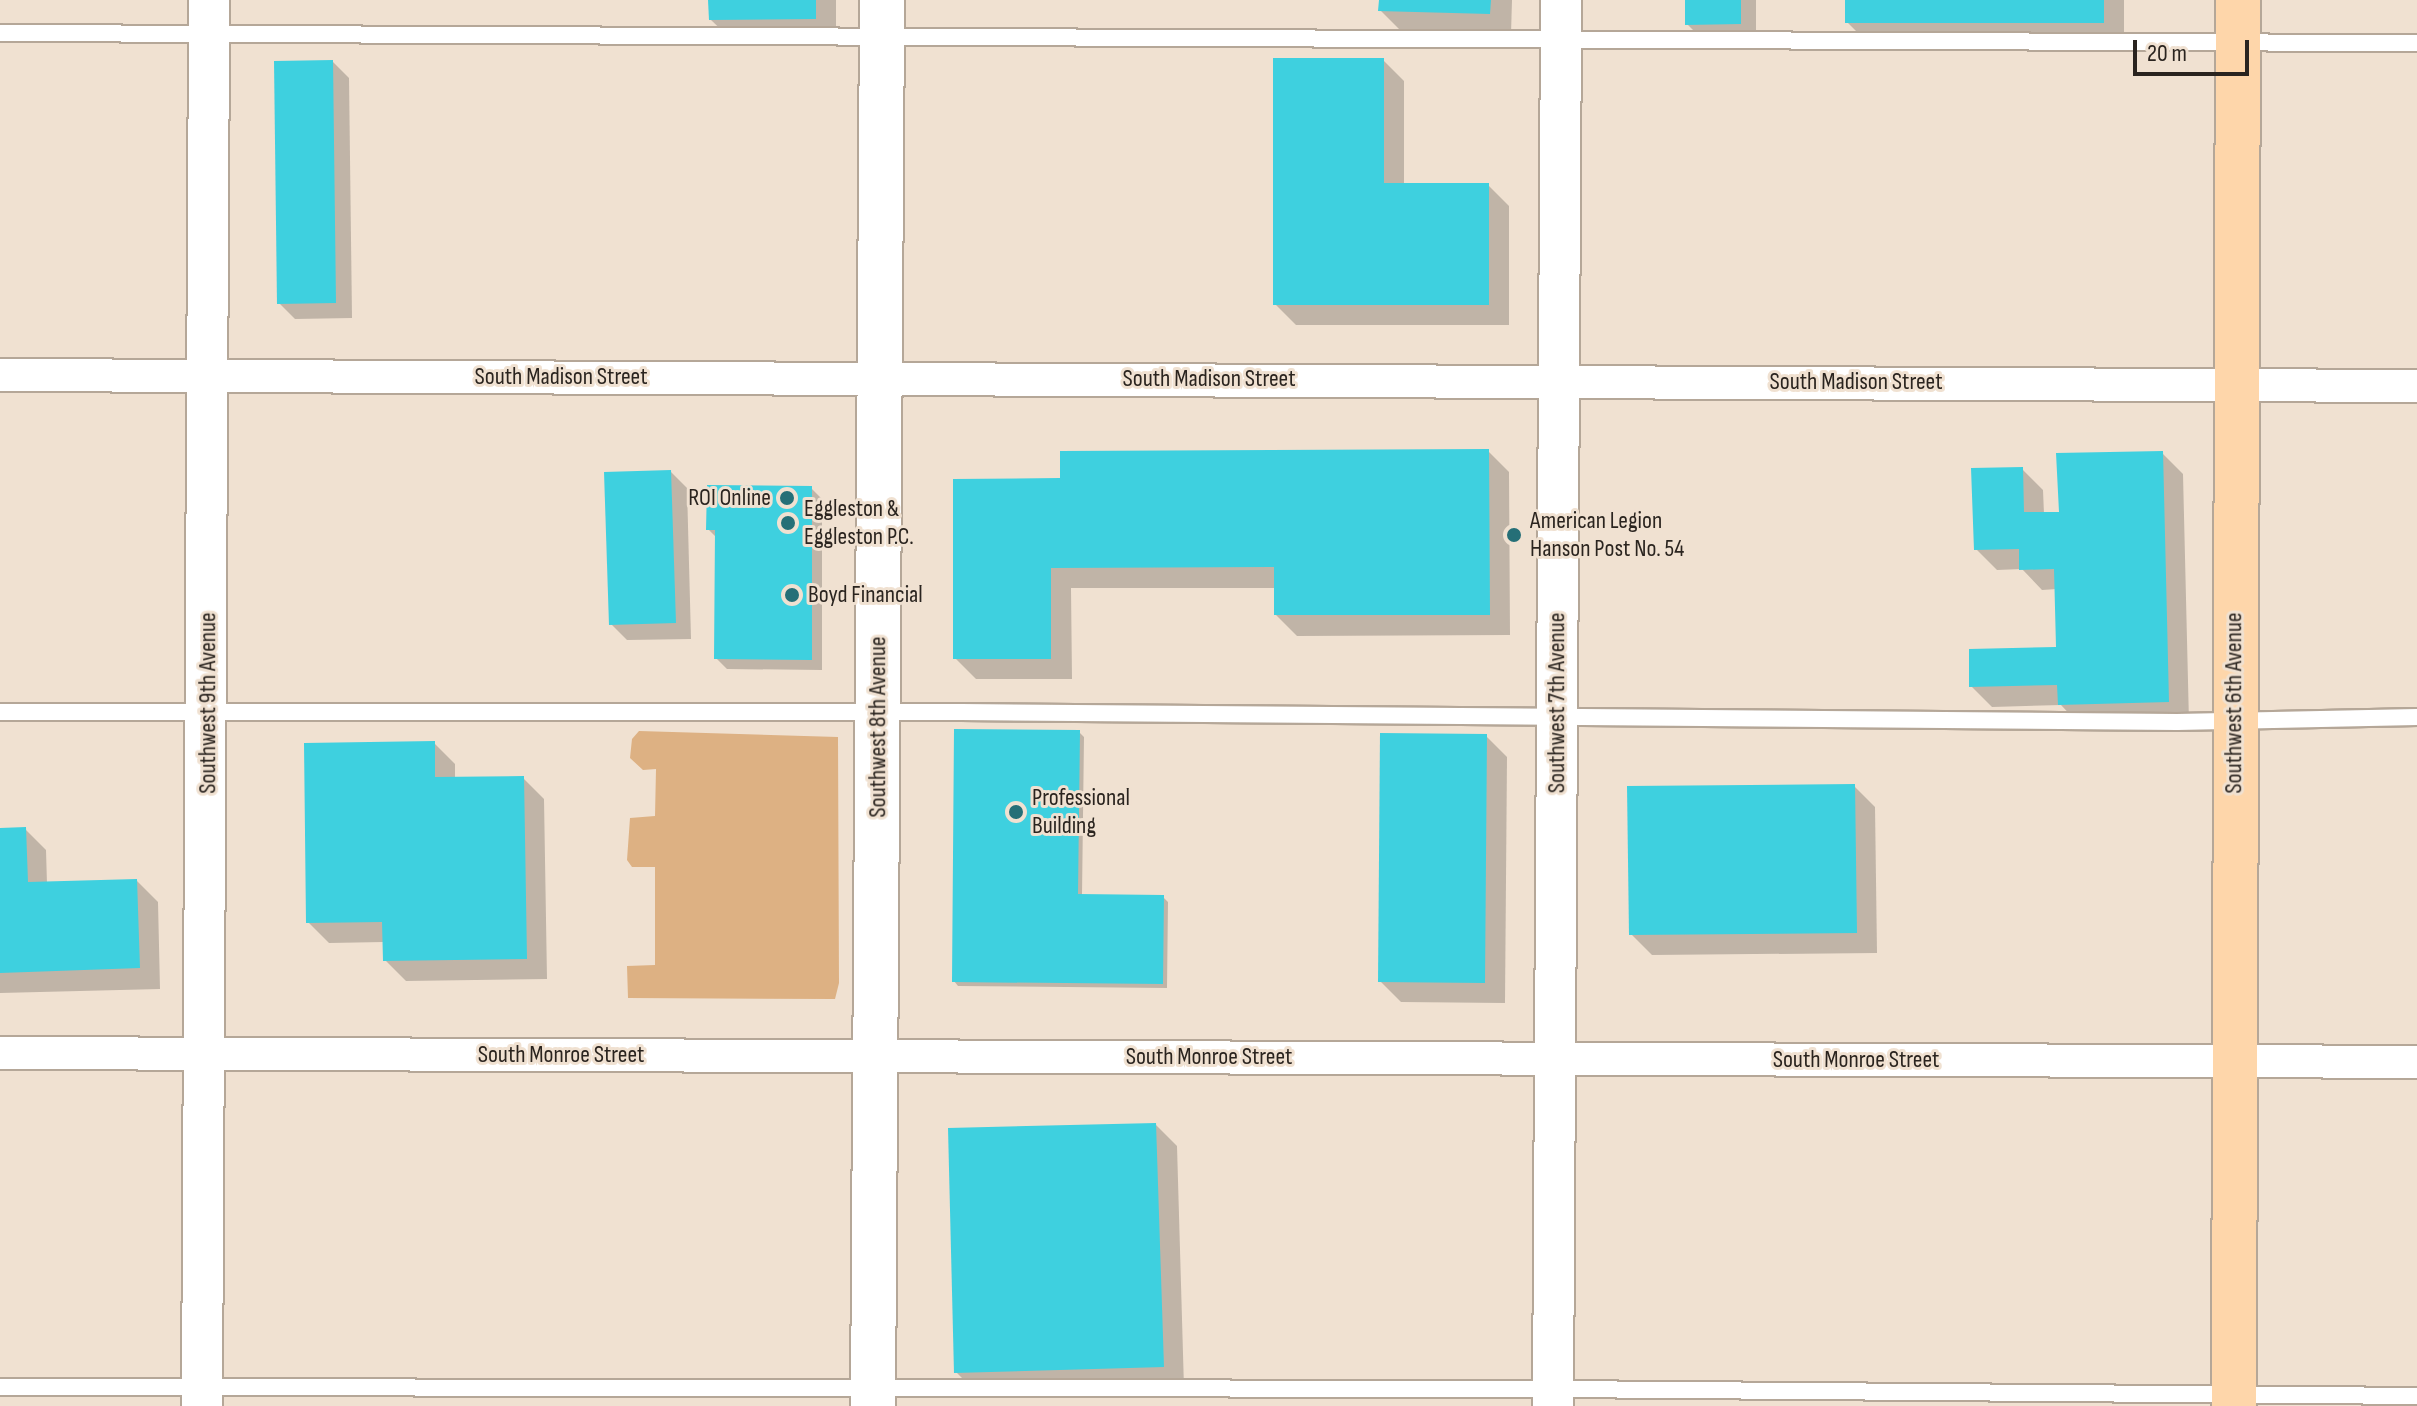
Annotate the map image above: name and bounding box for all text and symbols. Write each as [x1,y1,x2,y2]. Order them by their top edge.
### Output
scale bar [2137,24,2253,74]
text: 20 m [2147,39,2187,68]
street label: South Madison Street [475,363,647,391]
street label: South Madison Street [1123,365,1295,393]
street label: South Madison Street [1770,368,1942,396]
place label: ROI Online [688,484,771,512]
marker: ROI Online [778,489,796,507]
place label: Eggleston & Eggleston P.C. [804,495,914,551]
place label: American Legion Hanson Post No. 54 [1530,507,1684,563]
marker: Eggleston & Eggleston P.C. [779,514,797,532]
marker: American Legion Hanson Post No. 54 [1505,526,1523,544]
place label: Boyd Financial [808,581,923,609]
marker: Boyd Financial [783,586,801,604]
street label: Southwest 9th Avenue [194,612,222,794]
street label: Southwest 6th Avenue [2220,612,2248,794]
street label: Southwest 7th Avenue [1543,613,1571,793]
street label: Southwest 8th Avenue [864,636,892,818]
place label: Professional Building [1032,784,1130,840]
marker: Professional Building [1007,803,1025,821]
street label: South Monroe Street [478,1041,644,1069]
street label: South Monroe Street [1126,1043,1292,1071]
street label: South Monroe Street [1773,1046,1939,1074]

